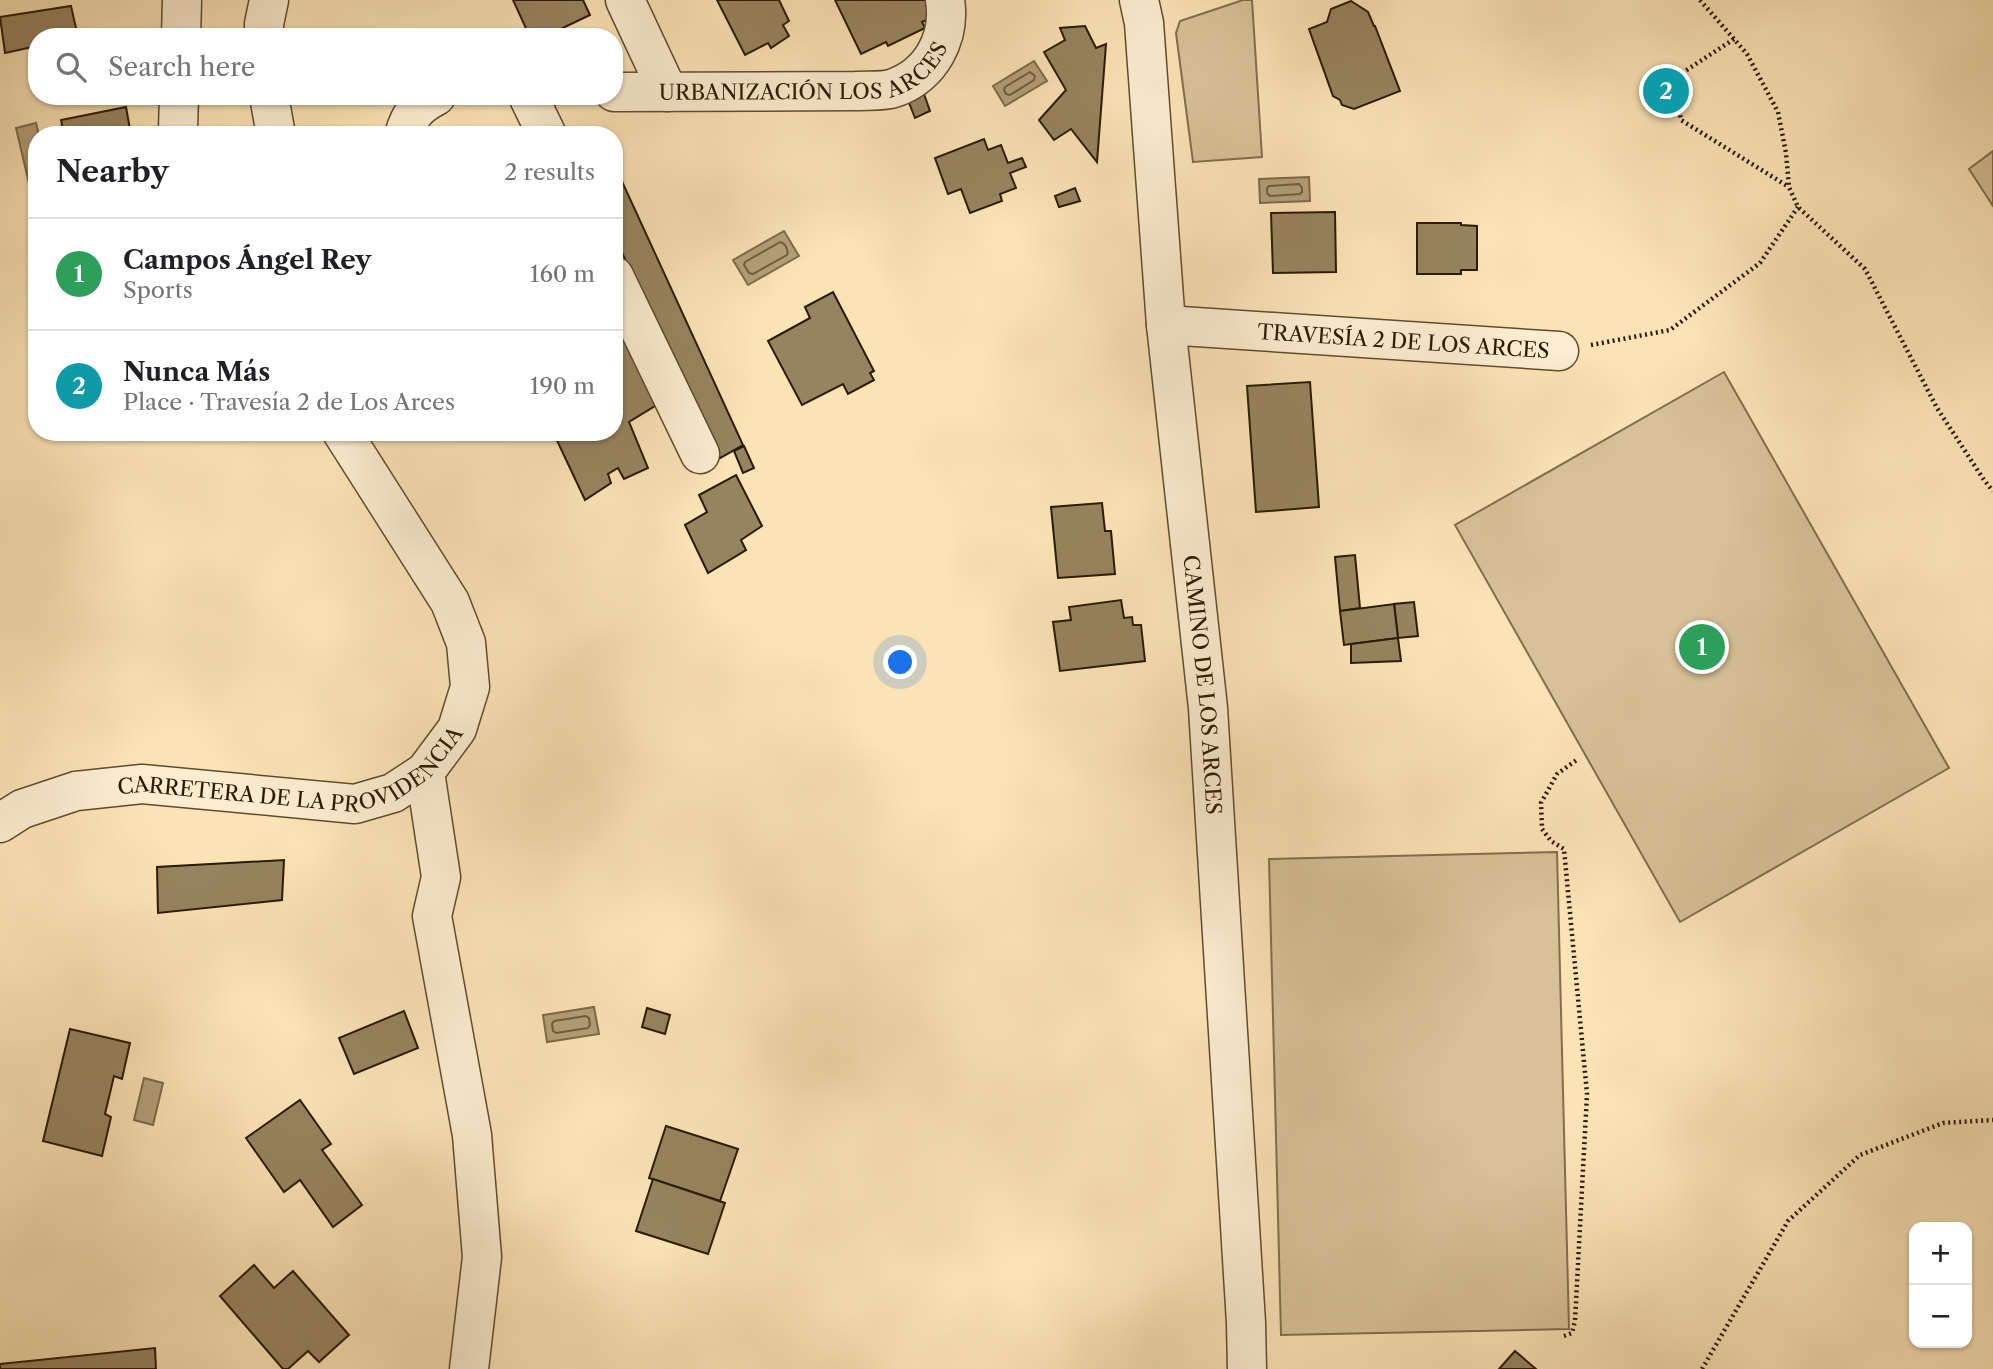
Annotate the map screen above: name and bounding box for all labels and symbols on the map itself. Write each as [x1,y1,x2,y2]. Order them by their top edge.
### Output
street label: URBANIZACIÓN LOS ARCES [659,38,952,104]
pin: 2 [1643,65,1689,117]
street label: TRAVESÍA 2 DE LOS ARCES [1257,319,1550,363]
street label: CAMINO DE LOS ARCES [1179,554,1227,815]
pin: 1 [1679,621,1725,673]
your location [883,645,917,679]
street label: CARRETERA DE LA PROVIDENCIA [116,721,468,817]

